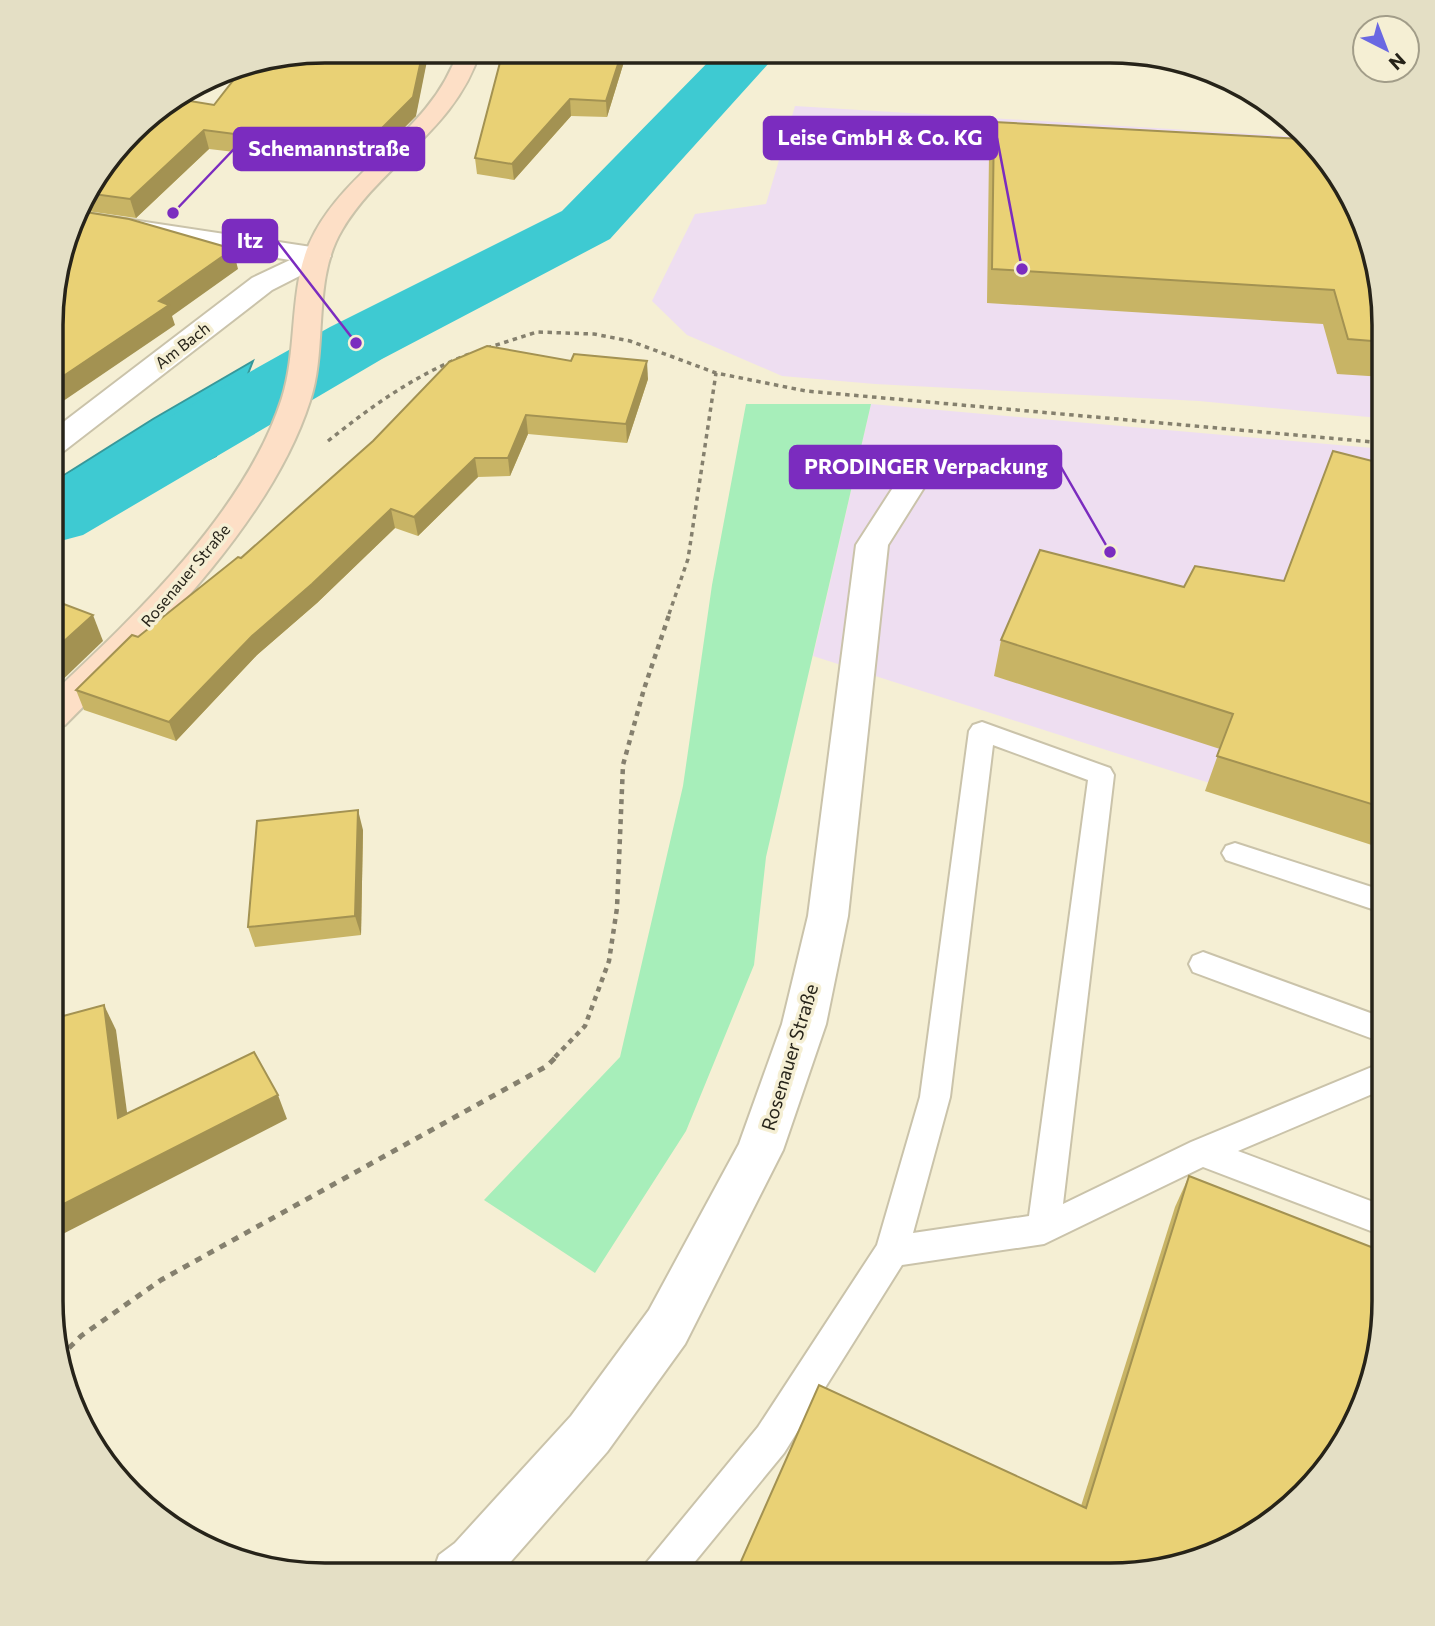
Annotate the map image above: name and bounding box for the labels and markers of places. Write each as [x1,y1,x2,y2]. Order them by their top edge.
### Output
callout: Leise GmbH & Co. KG [764,117,997,159]
callout: Schemannstraße [234,128,424,170]
callout: Itz [223,220,277,262]
callout: PRODINGER Verpackung [790,446,1061,488]

